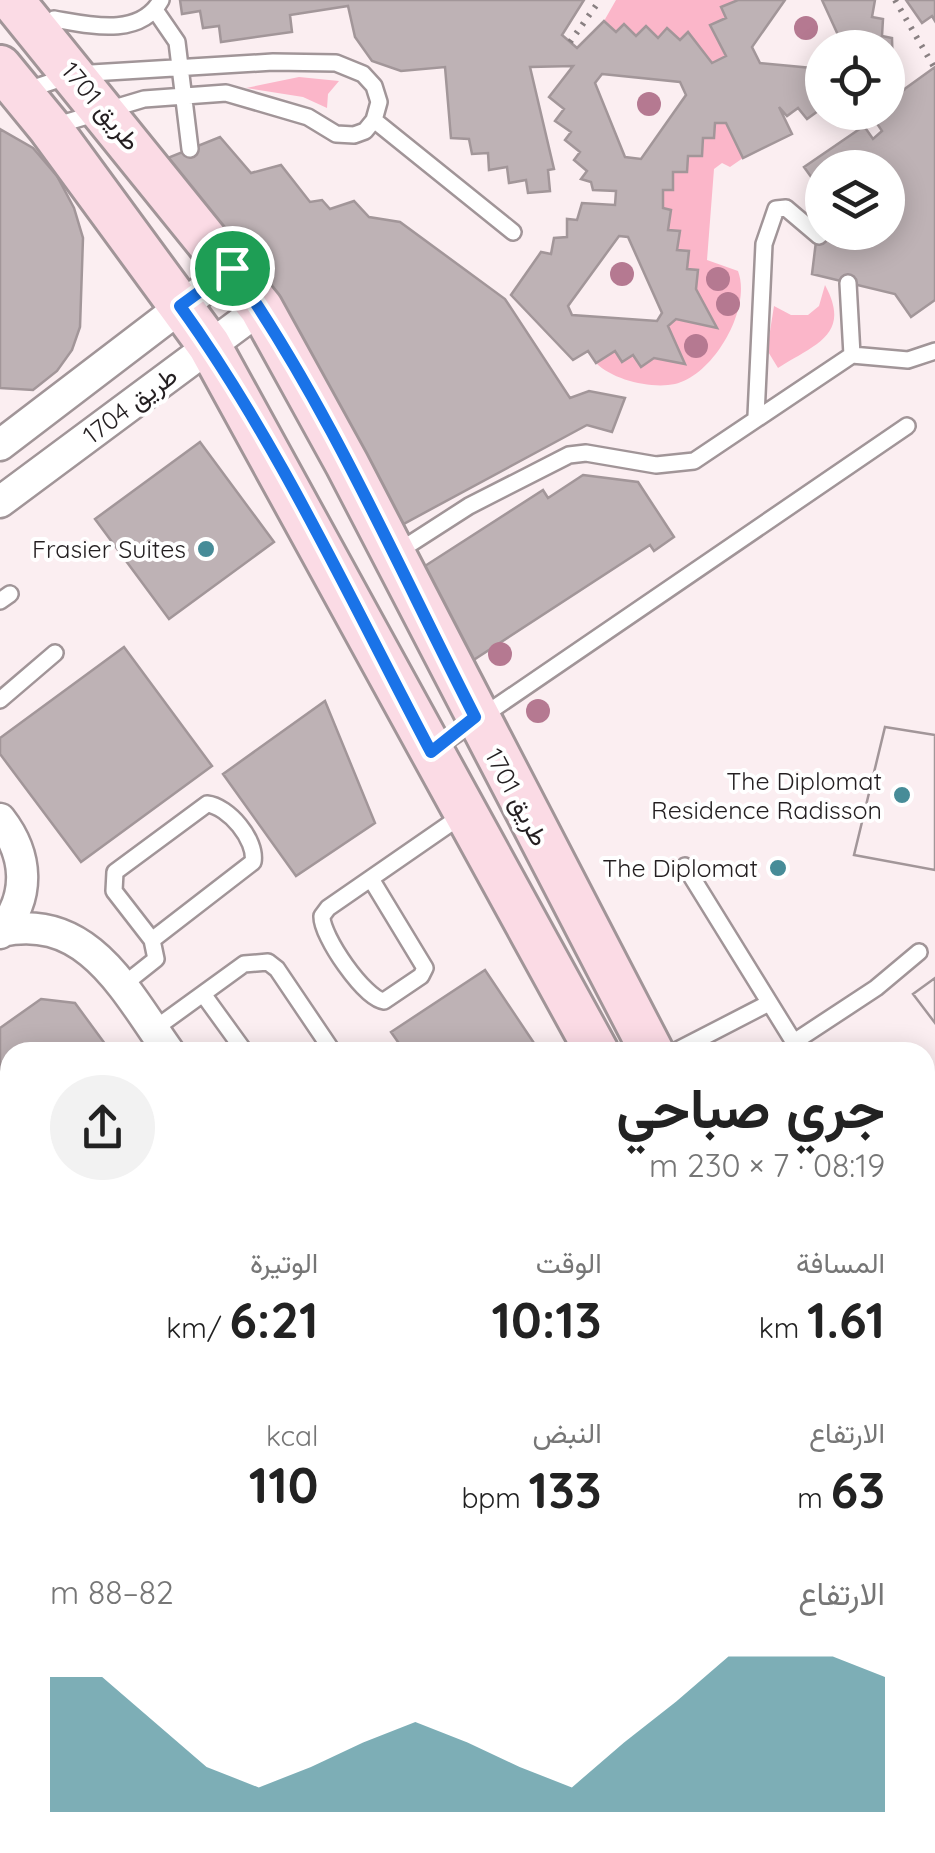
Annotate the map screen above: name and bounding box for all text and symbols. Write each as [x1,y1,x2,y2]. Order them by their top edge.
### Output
map controls [805,30,905,250]
button: locate [805,30,905,130]
street label: طريق 1701 [55,55,147,157]
button: layers [805,150,905,250]
pin [190,226,275,311]
icon: arrive [205,241,260,296]
street label: طريق 1704 [76,359,184,451]
place label: Frasier Suites [32,533,186,564]
marker: Frasier Suites [195,538,217,560]
street label: طريق 1701 [478,743,556,851]
place label: The Diplomat Residence Radisson [651,765,882,825]
marker: The Diplomat Residence Radisson [891,784,913,806]
place label: The Diplomat [602,852,758,883]
marker: The Diplomat [767,857,789,879]
text: جري صباحي [616,1073,885,1142]
button: share [50,1075,155,1180]
text: 08:19 · 7 × 230 m [649,1145,885,1185]
text: الوتيرة [250,1245,318,1280]
text: الوقت [536,1245,602,1280]
text: المسافة [796,1245,885,1280]
text: 6:21 [229,1288,318,1351]
text: 10:13 [492,1288,602,1351]
text: 1.61 [807,1288,885,1351]
text: /km [166,1310,229,1345]
text: km [759,1310,807,1345]
text: النبض [532,1415,602,1450]
text: الارتفاع [809,1415,885,1450]
text: kcal [266,1418,318,1453]
text: 110 [249,1453,318,1516]
text: 133 [529,1458,602,1521]
text: 63 [831,1458,885,1521]
text: bpm [461,1480,529,1515]
text: m [797,1480,831,1515]
text: 82–88 m [50,1572,174,1612]
text: الارتفاع [798,1573,885,1613]

